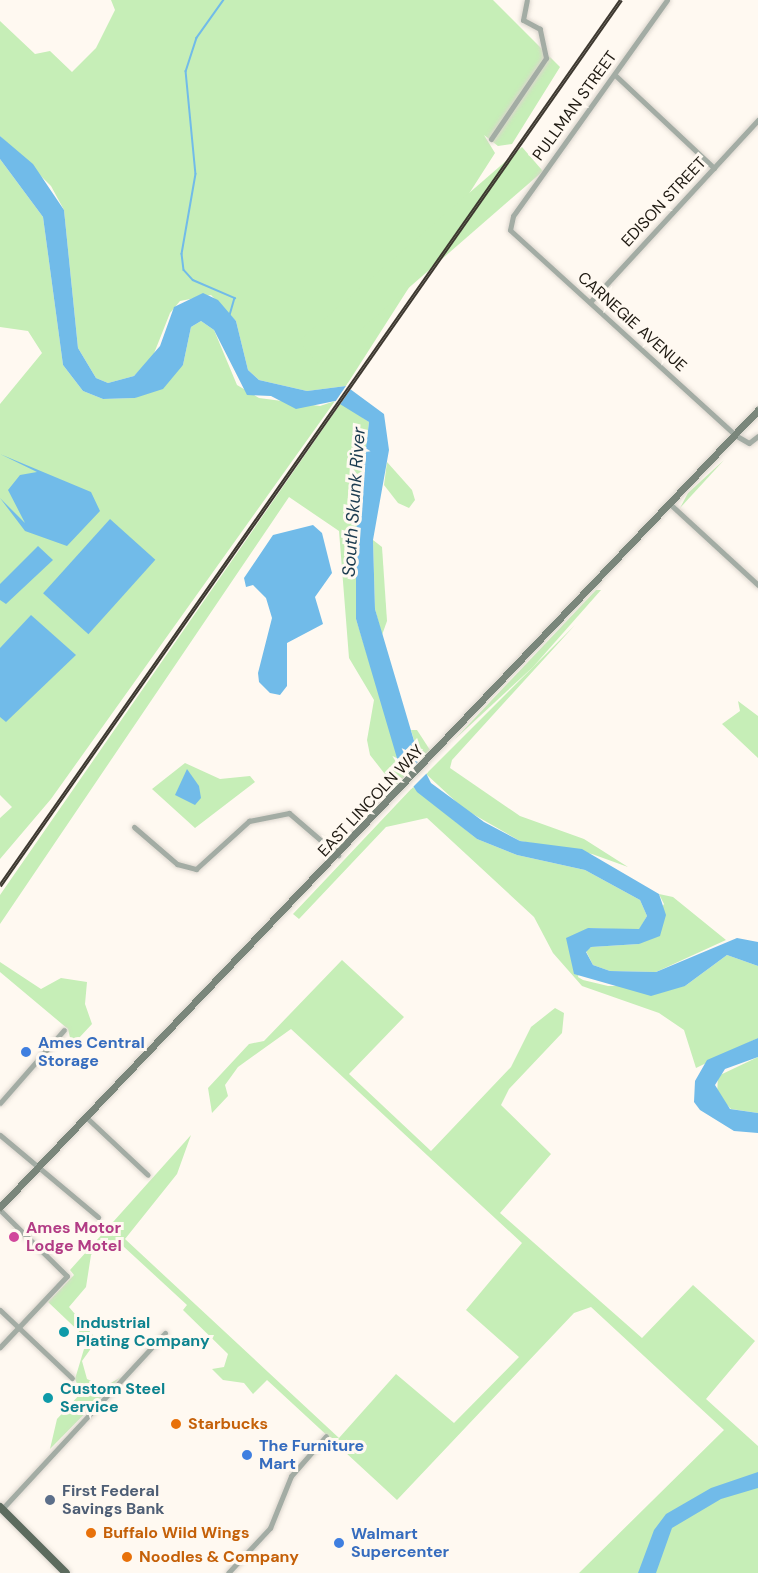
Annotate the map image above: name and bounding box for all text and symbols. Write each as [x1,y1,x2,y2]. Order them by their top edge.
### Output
street label: PULLMAN STREET [529,48,621,164]
street label: EDISON STREET [618,153,710,251]
street label: CARNEGIE AVENUE [574,268,690,376]
water label: South Skunk River [338,426,370,578]
street label: EAST LINCOLN WAY [314,741,428,861]
place label: Ames Central Storage [38,1033,145,1071]
marker: Ames Central Storage [19,1045,33,1059]
place label: Ames Motor Lodge Motel [26,1218,122,1256]
marker: Ames Motor Lodge Motel [7,1230,21,1244]
place label: Industrial Plating Company [76,1313,210,1351]
marker: Industrial Plating Company [57,1325,71,1339]
place label: Custom Steel Service [60,1379,165,1417]
marker: Custom Steel Service [41,1391,55,1405]
place label: Starbucks [188,1414,268,1434]
marker: Starbucks [169,1417,183,1431]
place label: The Furniture Mart [259,1436,364,1474]
marker: The Furniture Mart [240,1448,254,1462]
place label: First Federal Savings Bank [62,1481,165,1519]
marker: First Federal Savings Bank [43,1493,57,1507]
place label: Buffalo Wild Wings [103,1523,250,1543]
place label: Walmart Supercenter [351,1524,449,1562]
marker: Buffalo Wild Wings [84,1526,98,1540]
marker: Walmart Supercenter [332,1536,346,1550]
place label: Noodles & Company [139,1547,299,1567]
marker: Noodles & Company [120,1550,134,1564]

